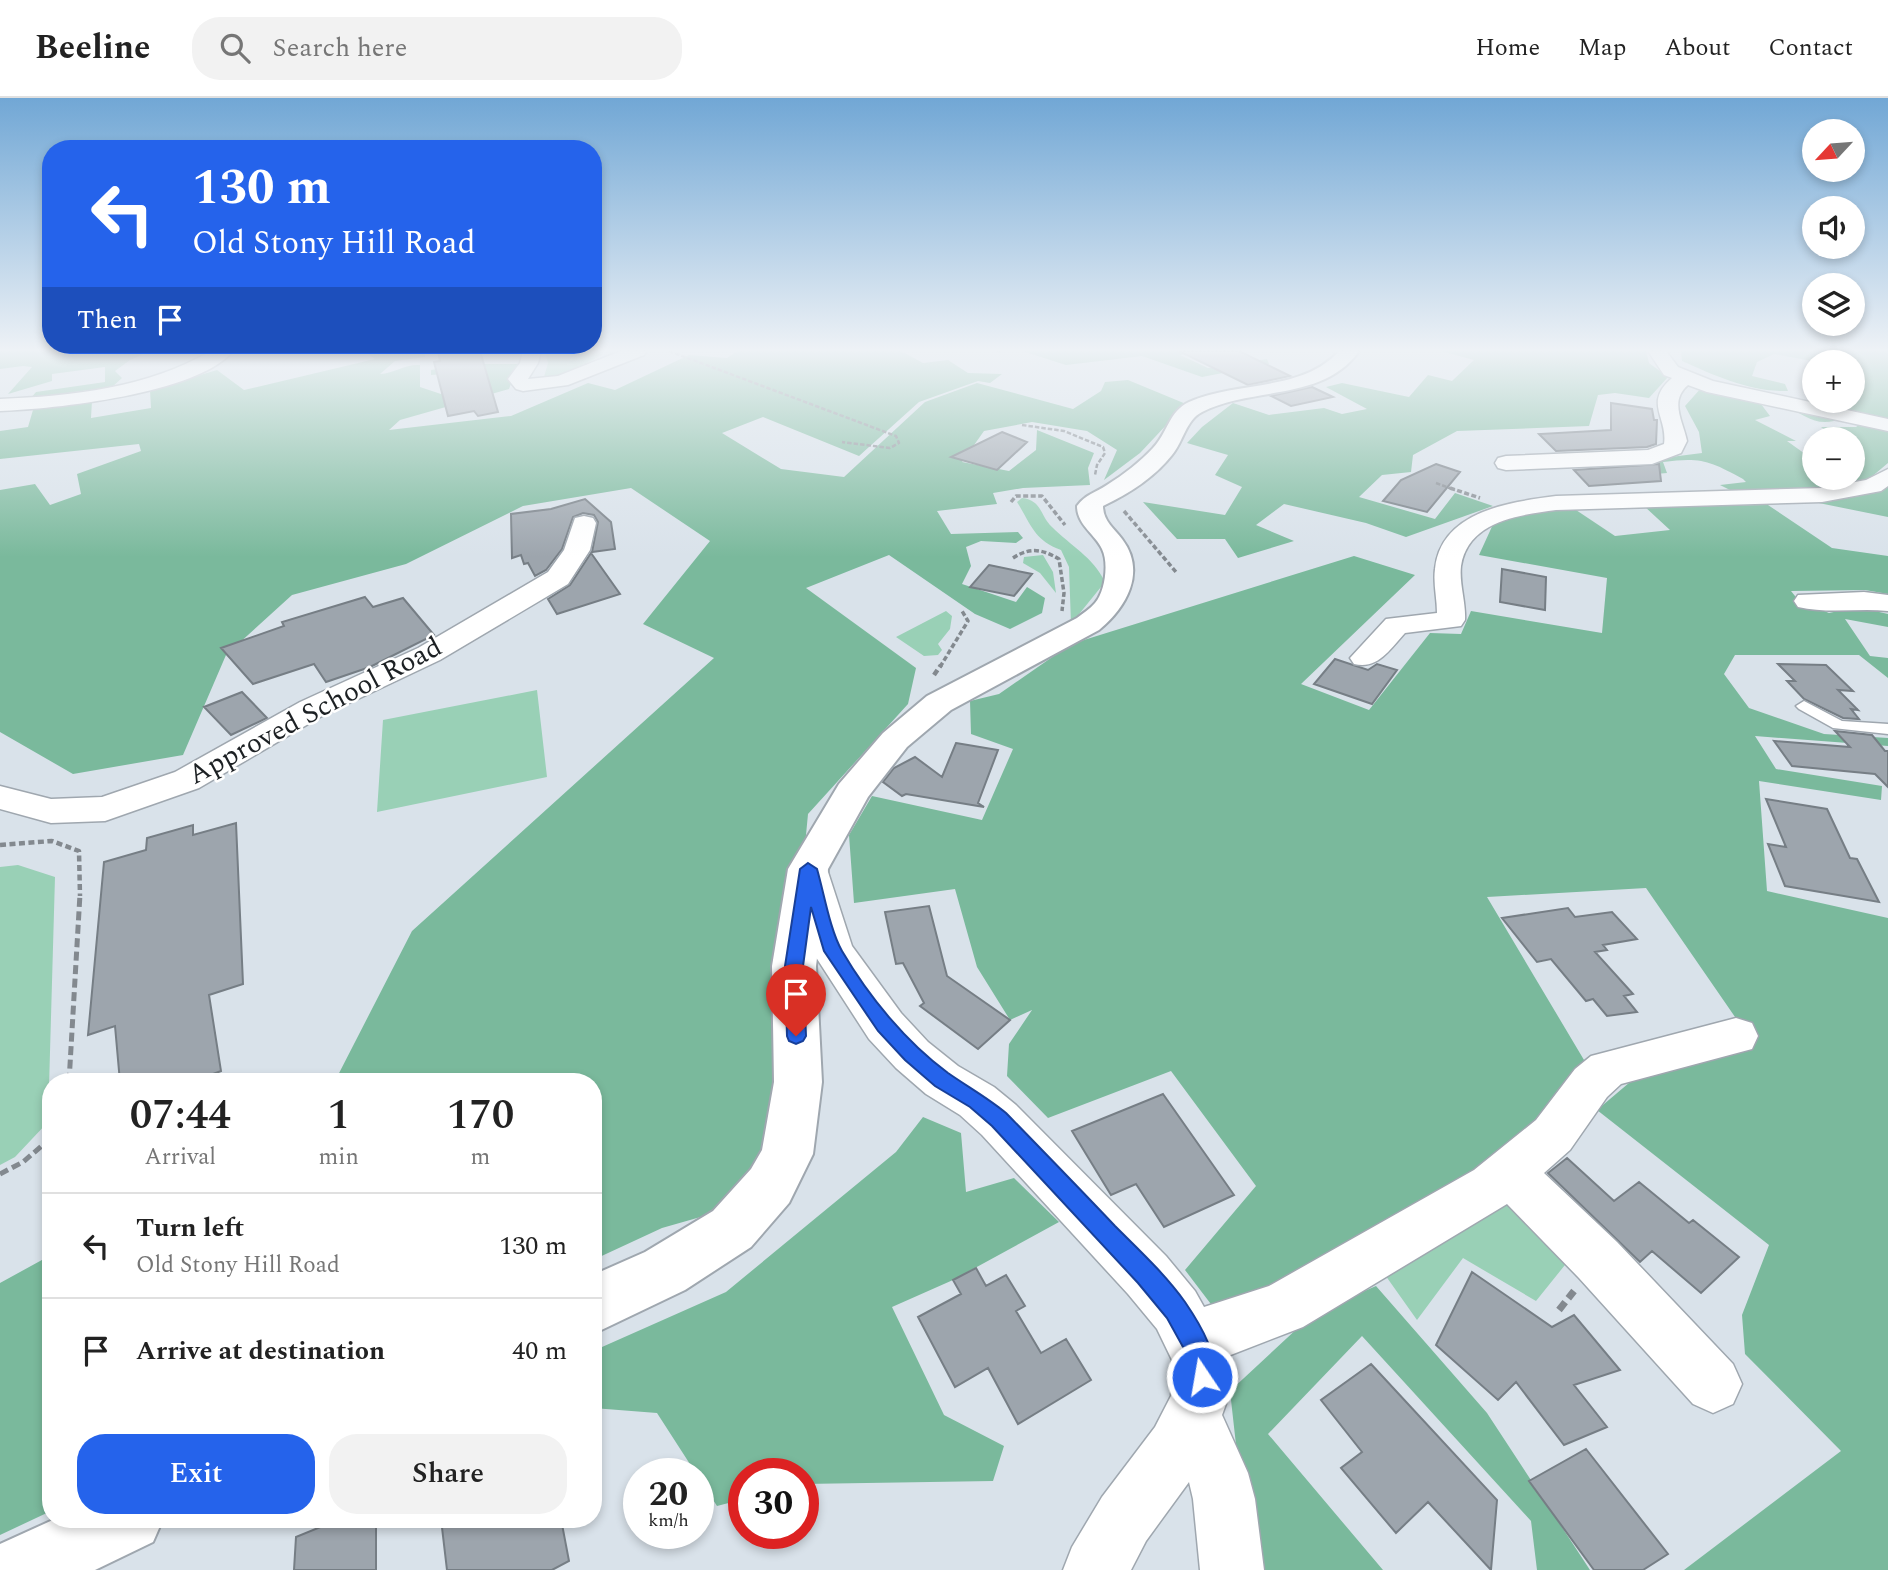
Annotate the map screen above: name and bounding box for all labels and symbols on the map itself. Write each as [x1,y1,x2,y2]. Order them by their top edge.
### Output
north arrow [1802,119,1866,182]
street label: Approved School Road [180,626,450,796]
pin [766,964,826,1036]
position arrow [1165,1340,1239,1414]
speed limit sign: 30 [728,1458,819,1549]

